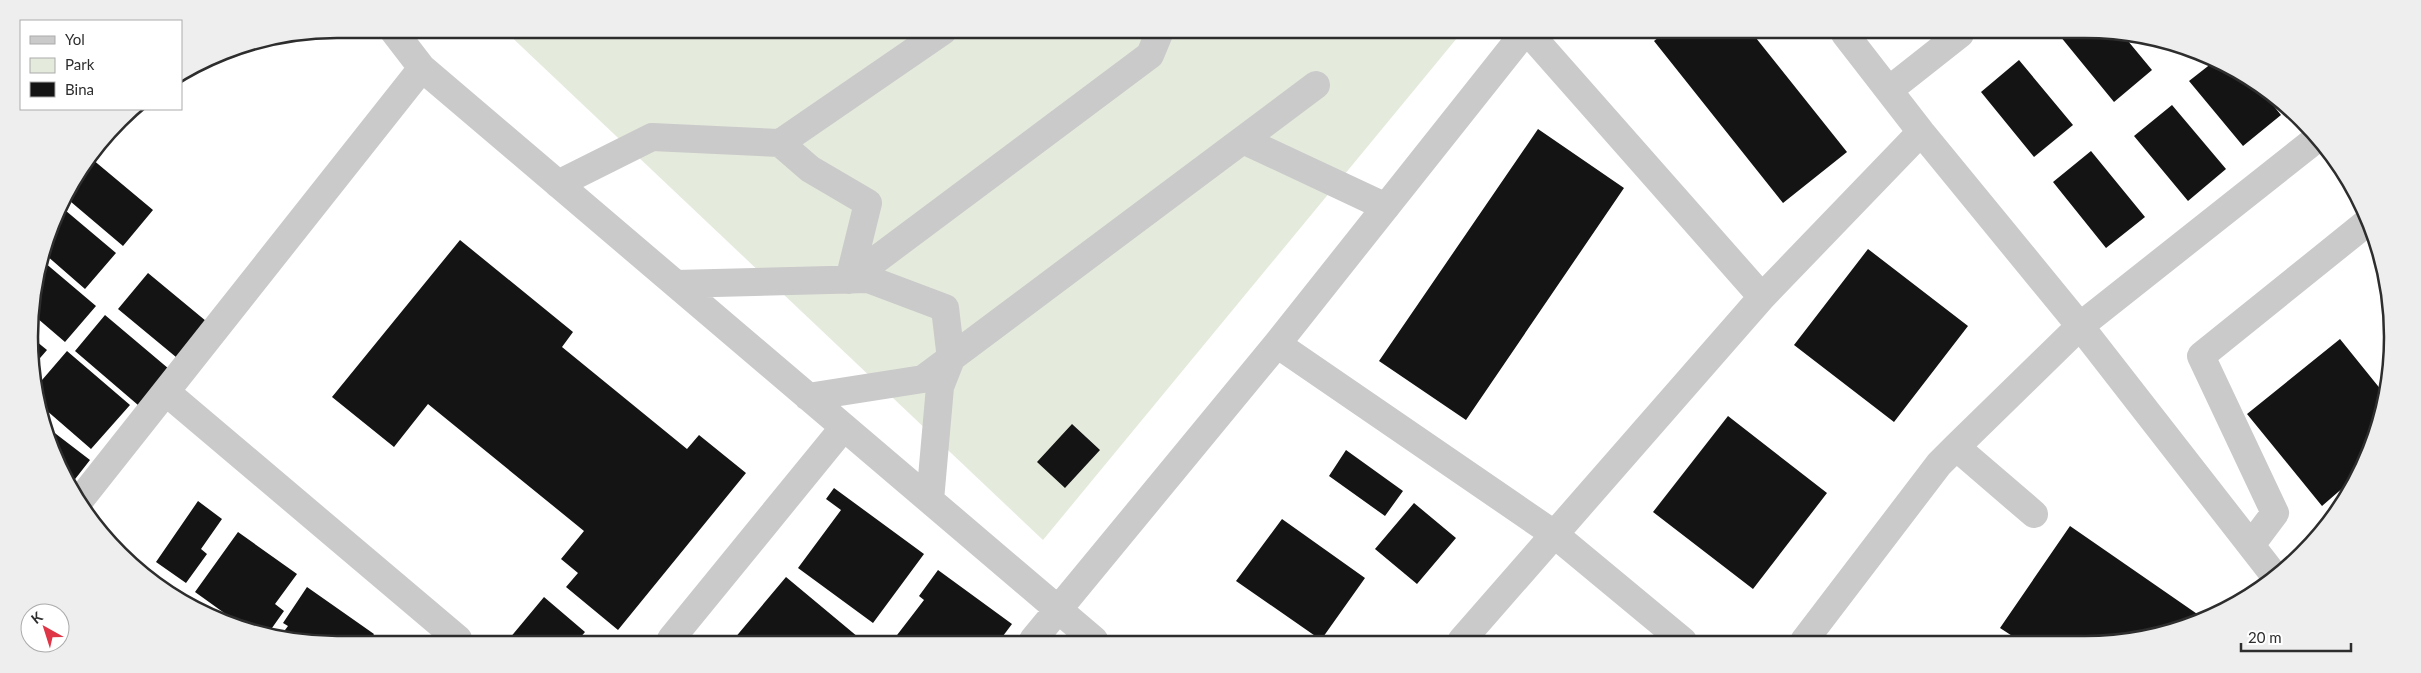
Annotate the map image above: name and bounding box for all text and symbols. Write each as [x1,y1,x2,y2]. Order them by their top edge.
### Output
legend [20,20,182,110]
text: Yol [65,30,85,48]
text: Park [65,55,95,73]
text: Bina [65,80,94,98]
north arrow [20,603,70,653]
text: K [27,608,46,627]
scale bar [2241,620,2351,652]
text: 20 m [2248,628,2282,646]

